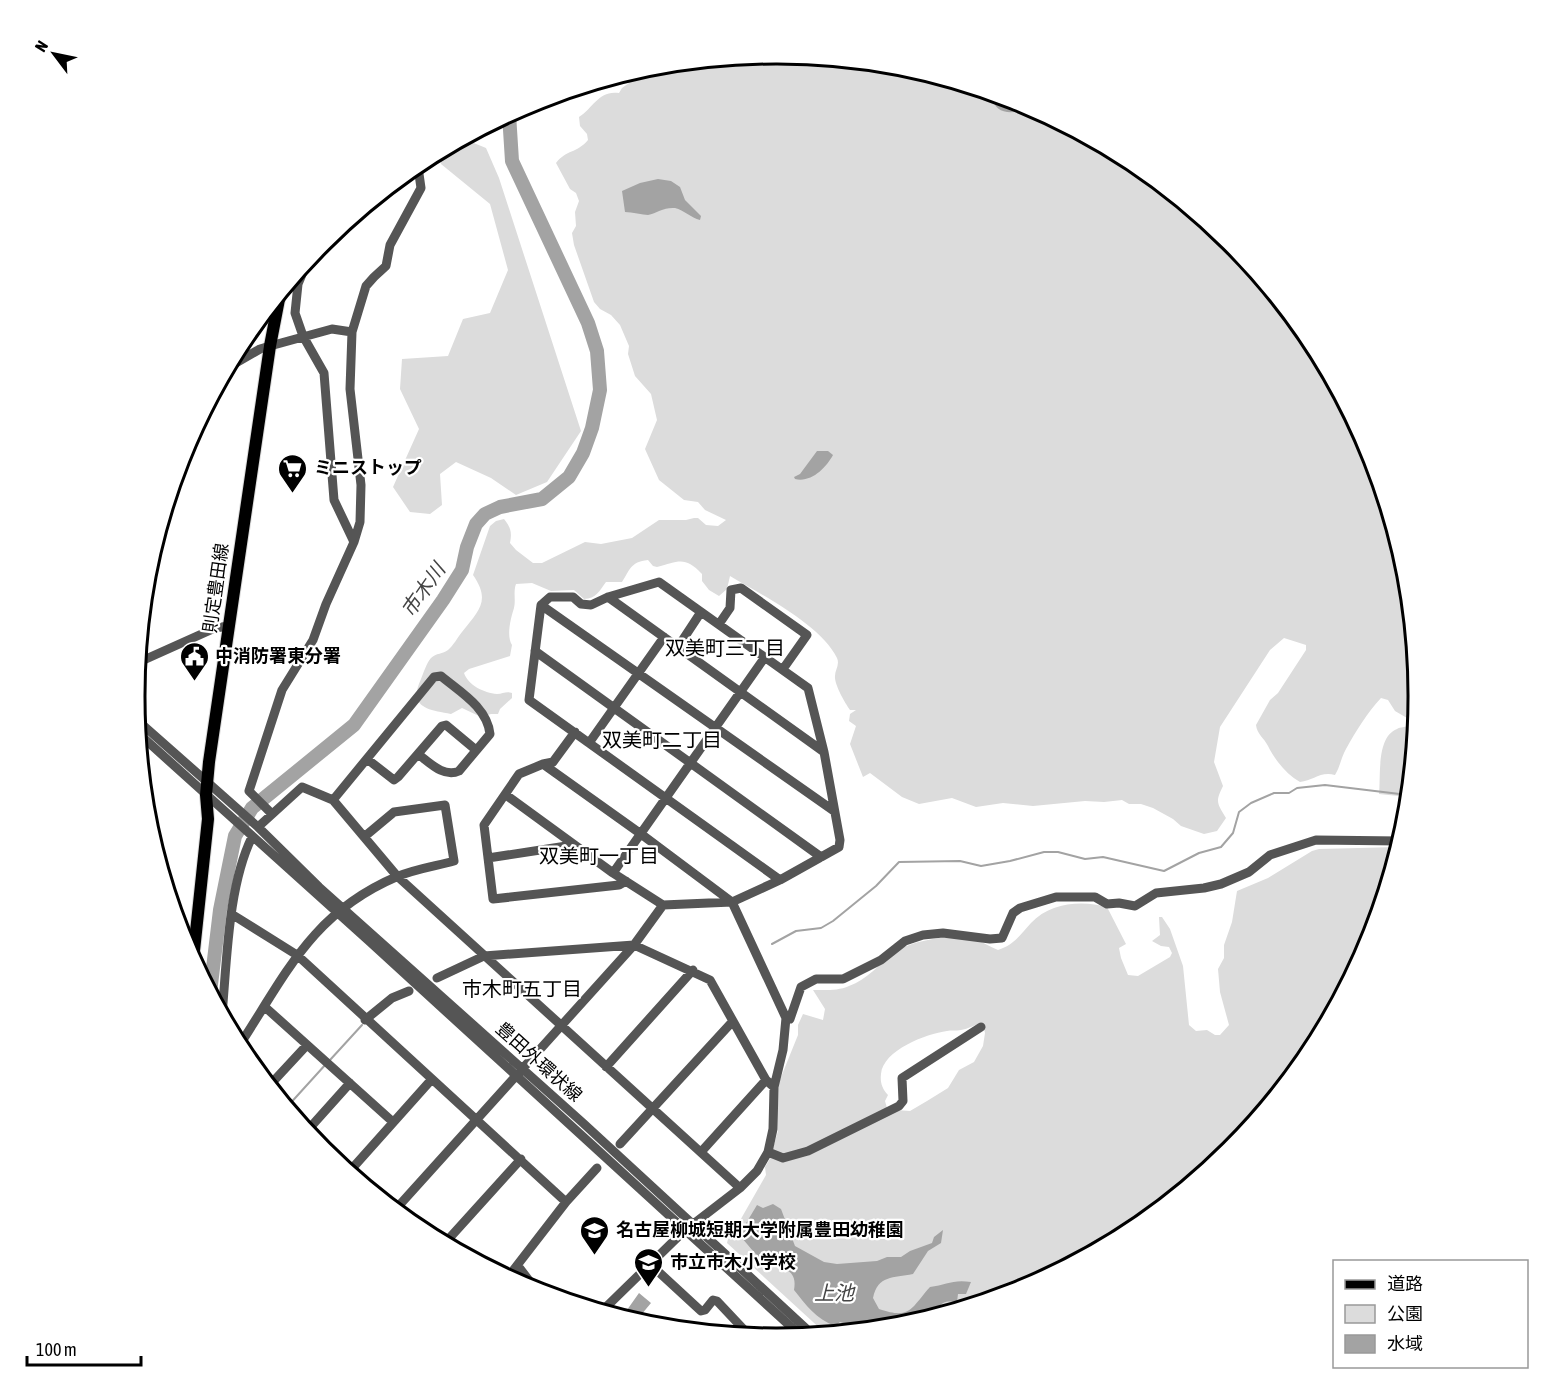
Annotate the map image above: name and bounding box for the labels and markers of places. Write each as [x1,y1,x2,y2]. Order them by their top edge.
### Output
supermarket icon: ミニストップ [277,452,309,494]
place label: ミニストップ [314,457,422,478]
public building icon: 中消防署東分署 [178,640,210,682]
place label: 中消防署東分署 [215,645,341,666]
school or university icon: 名古屋柳城短期大学附属豊田幼稚園 [579,1214,611,1256]
place label: 名古屋柳城短期大学附属豊田幼稚園 [616,1219,904,1240]
school or university icon: 市立市木小学校 [633,1246,665,1288]
place label: 市立市木小学校 [670,1251,796,1272]

